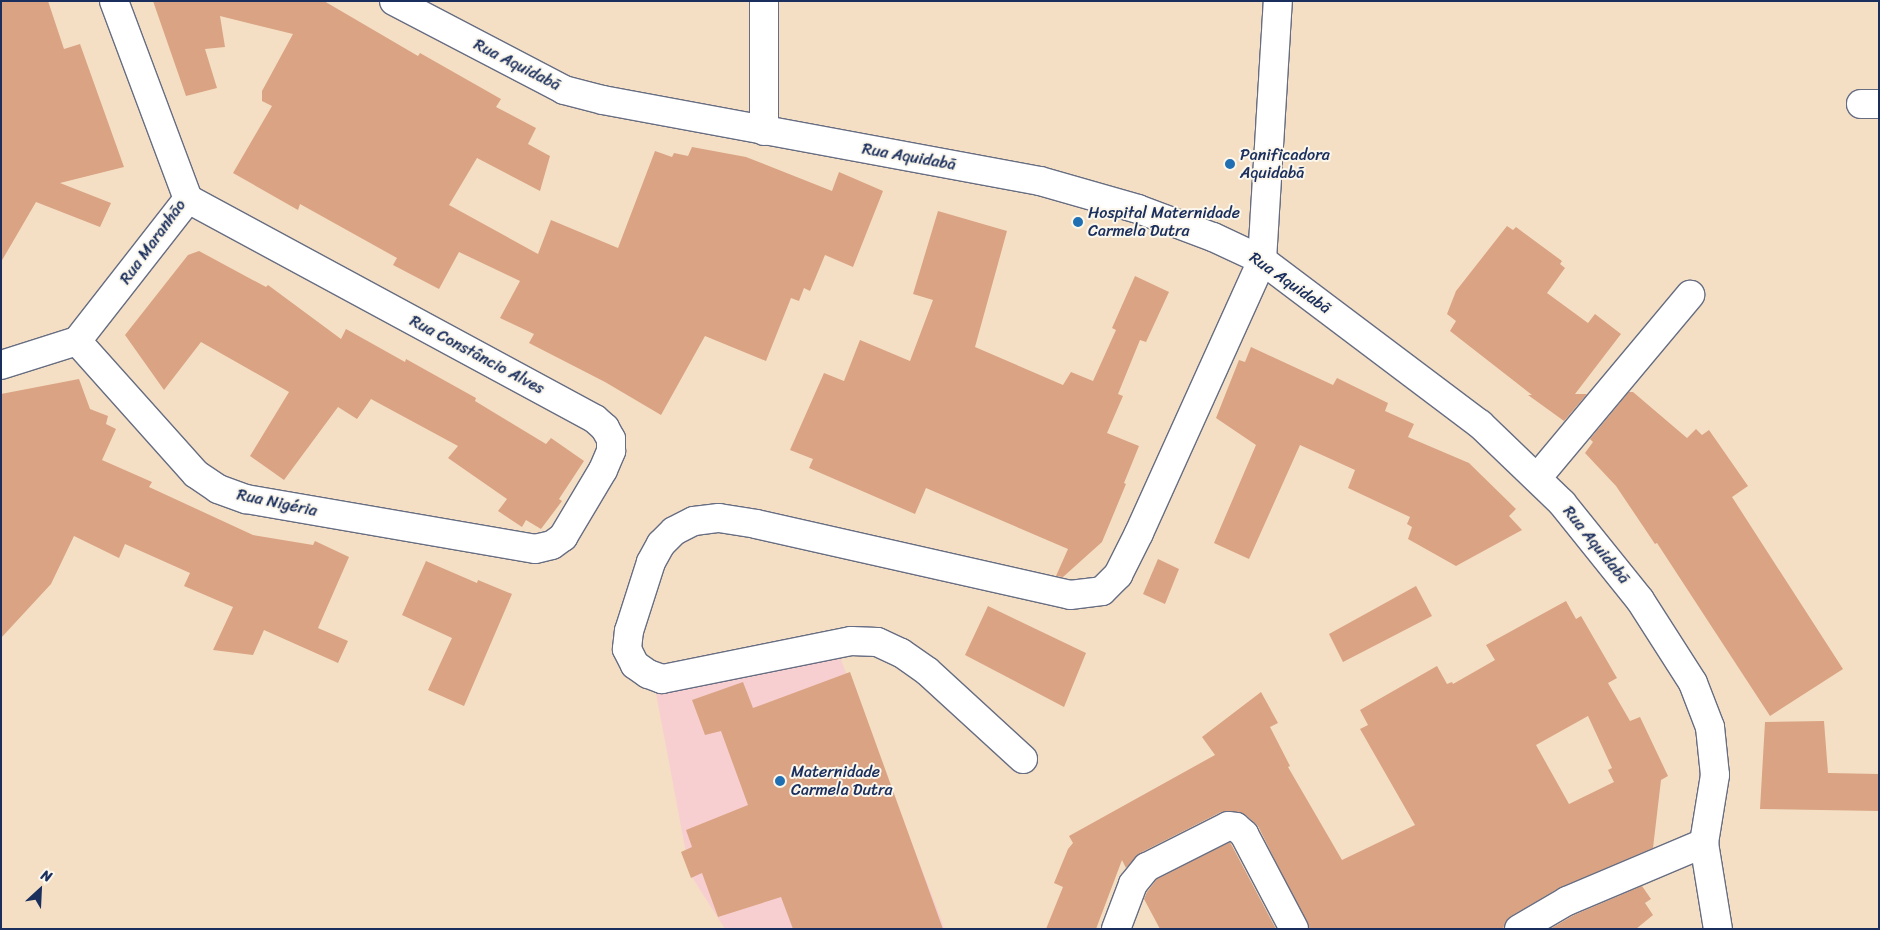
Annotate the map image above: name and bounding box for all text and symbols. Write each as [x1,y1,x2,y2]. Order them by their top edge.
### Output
street label: Rua Aquidabã [470,35,564,95]
street label: Rua Aquidabã [861,139,957,175]
place label: Panificadora Aquidabã [1240,145,1330,183]
marker: Panificadora Aquidabã [1224,158,1236,170]
street label: Rua Maranhão [116,196,190,288]
place label: Hospital Maternidade Carmela Dutra [1088,203,1240,241]
marker: Hospital Maternidade Carmela Dutra [1072,216,1084,228]
street label: Rua Aquidabã [1246,248,1334,318]
street label: Rua Constâncio Alves [406,311,548,399]
street label: Rua Nigéria [235,485,319,521]
street label: Rua Aquidabã [1559,502,1633,588]
place label: Maternidade Carmela Dutra [791,762,893,800]
marker: Maternidade Carmela Dutra [773,774,787,788]
text: N [37,863,56,889]
north arrow [15,865,65,915]

